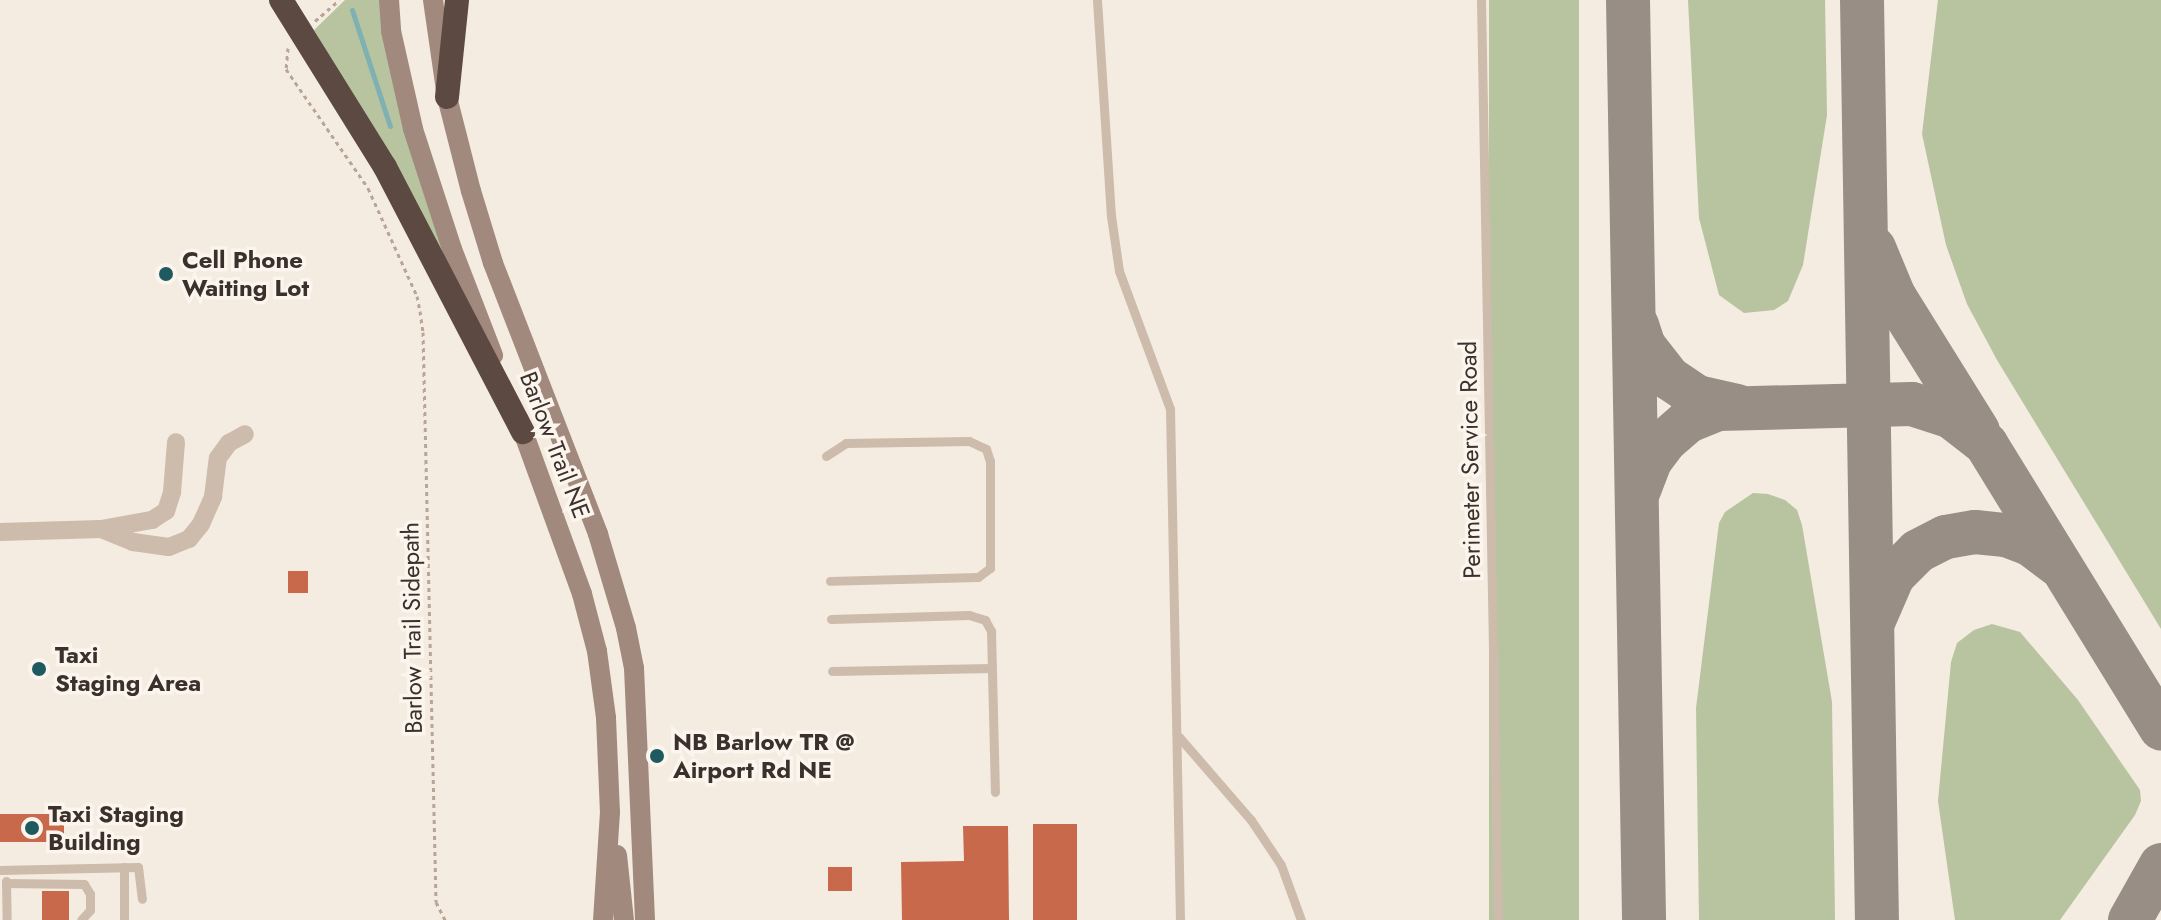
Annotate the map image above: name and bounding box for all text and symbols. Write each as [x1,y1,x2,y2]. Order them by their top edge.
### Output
place label: Cell Phone Waiting Lot [182,246,309,302]
marker: Cell Phone Waiting Lot [157,265,175,283]
street label: Perimeter Service Road [1454,341,1486,579]
street label: Barlow Trail NE [514,368,596,522]
street label: Barlow Trail Sidepath [396,522,428,734]
place label: Taxi Staging Area [55,641,201,697]
marker: Taxi Staging Area [30,660,48,678]
place label: NB Barlow TR @ Airport Rd NE [673,728,854,784]
marker: NB Barlow TR @ Airport Rd NE [648,747,666,765]
place label: Taxi Staging Building [48,800,184,856]
marker: Taxi Staging Building [23,819,41,837]

